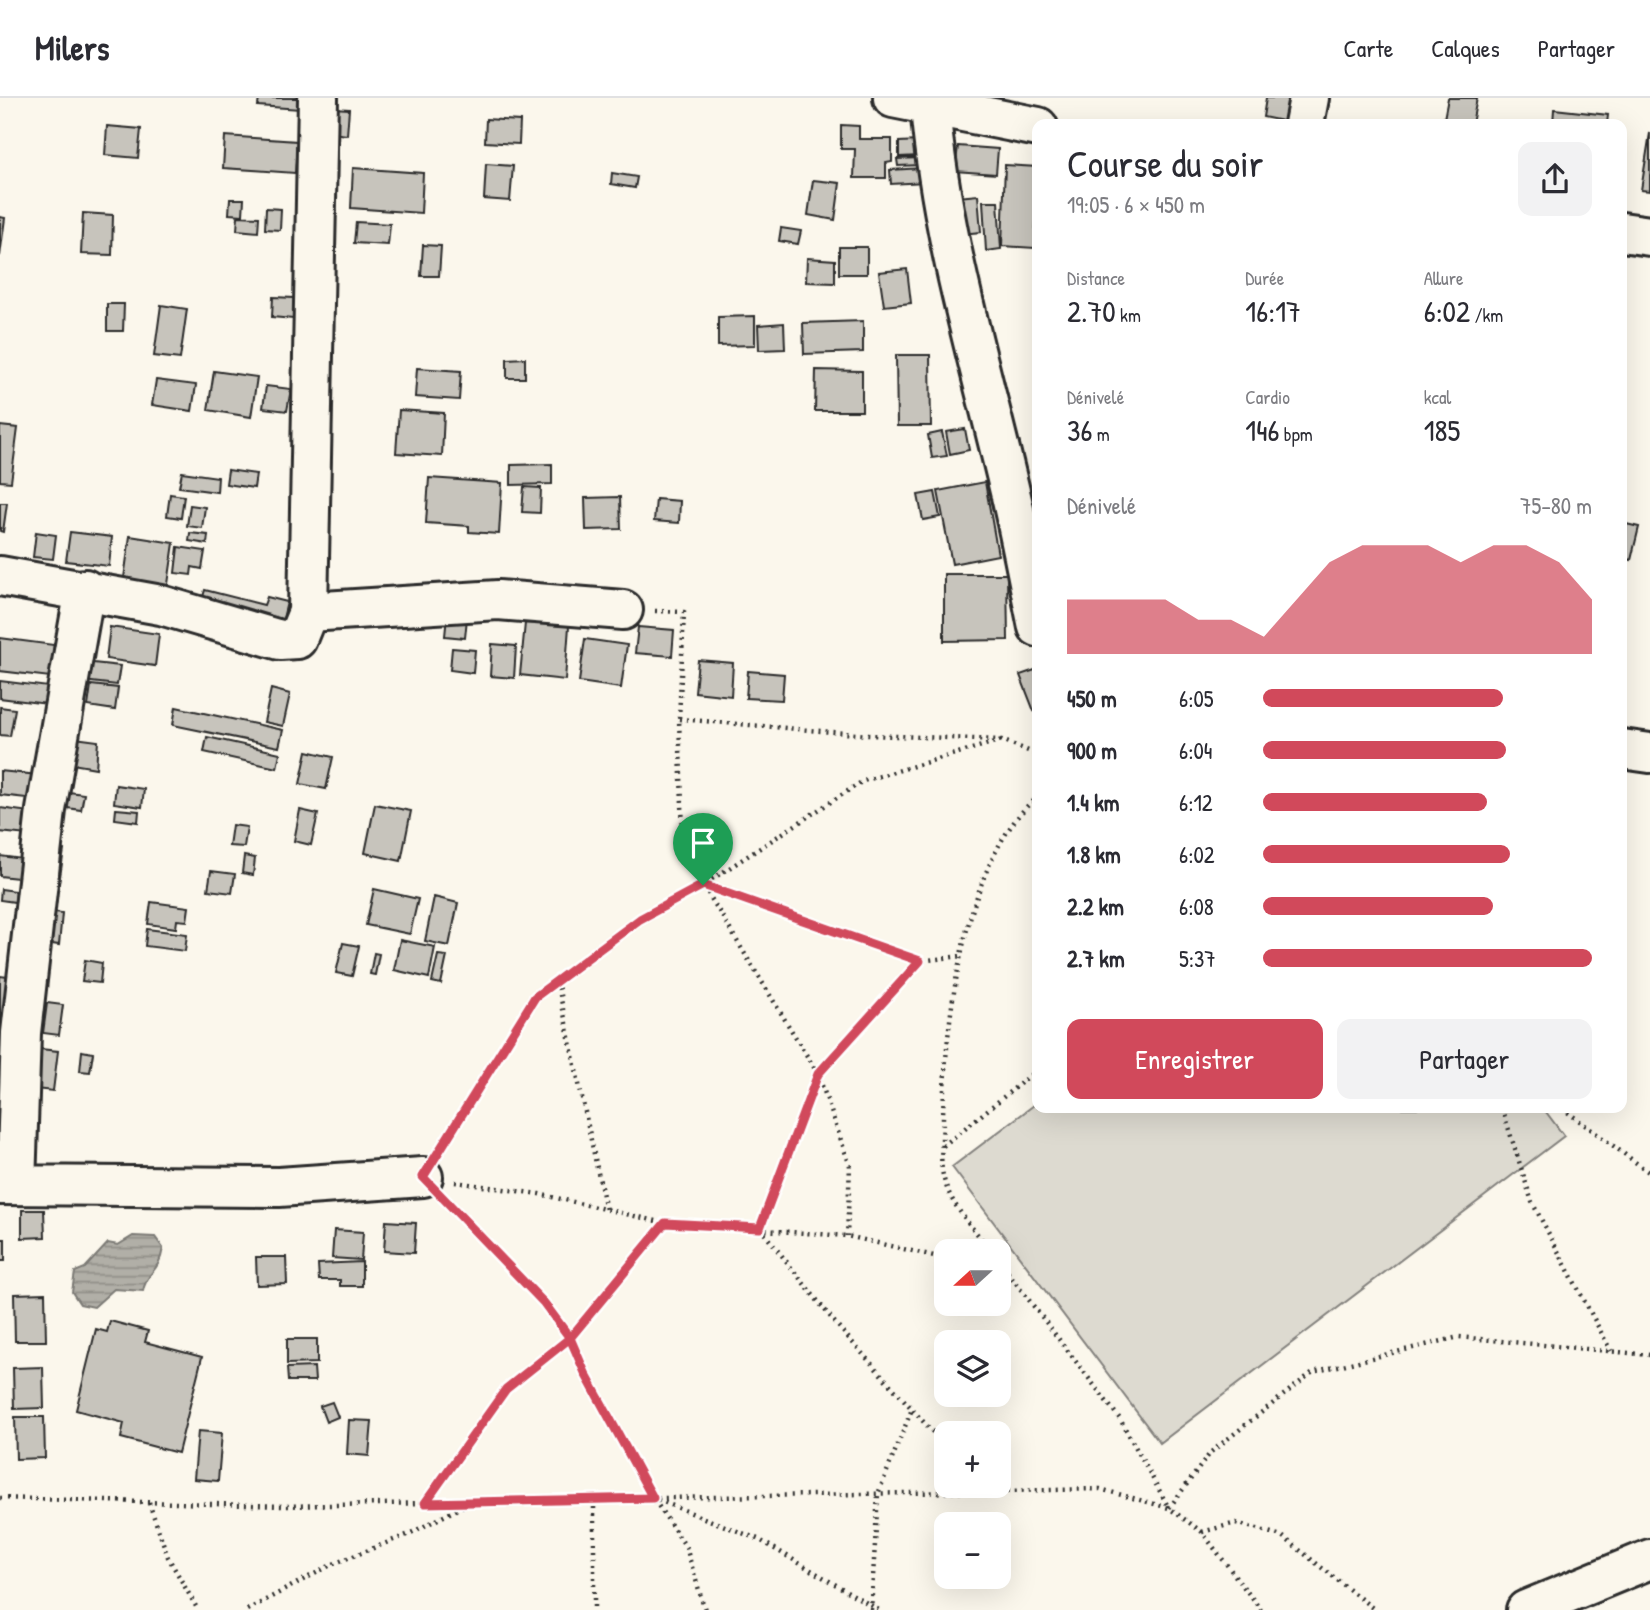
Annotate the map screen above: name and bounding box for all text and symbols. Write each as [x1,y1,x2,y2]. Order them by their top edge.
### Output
text: Milers [35,26,109,70]
text: Carte [1344,32,1393,64]
text: Calques [1431,32,1500,64]
text: Partager [1538,32,1615,64]
text: Course du soir [1067,137,1263,189]
button: share [1518,142,1592,216]
text: 19:05 · 6 × 450 m [1067,189,1205,220]
text: Distance [1067,265,1125,291]
text: Durée [1245,265,1284,291]
text: Allure [1424,265,1464,291]
text: 2.70 [1067,291,1116,331]
text: 16:17 [1245,291,1301,331]
text: 6:02 [1424,291,1470,331]
text: km [1116,302,1141,328]
text: /km [1470,302,1503,328]
text: Dénivelé [1067,384,1124,410]
text: Cardio [1245,384,1290,410]
text: kcal [1424,384,1451,410]
text: 36 [1067,410,1092,450]
text: 146 [1245,410,1279,450]
text: 185 [1424,410,1460,450]
text: m [1092,421,1110,447]
text: bpm [1279,421,1313,447]
text: Dénivelé [1067,490,1136,521]
text: 75–80 m [1520,490,1592,521]
text: 450 m [1067,683,1117,714]
text: 6:05 [1179,683,1214,714]
text: 900 m [1067,735,1117,766]
text: 6:04 [1179,735,1212,766]
text: 1.4 km [1067,787,1119,818]
text: 6:12 [1179,787,1213,818]
pin [673,813,733,885]
icon: arrive [684,824,722,862]
text: 1.8 km [1067,839,1121,870]
text: 6:02 [1179,839,1215,870]
text: 2.2 km [1067,891,1124,922]
text: 6:08 [1179,891,1214,922]
text: 2.7 km [1067,943,1125,974]
text: 5:37 [1179,943,1216,974]
button: Enregistrer [1067,1019,1323,1099]
button: Partager [1337,1019,1592,1099]
north arrow [934,1239,1012,1316]
map controls [934,1239,1011,1589]
button: layers [934,1330,1011,1407]
button: + [934,1421,1011,1498]
button: − [934,1512,1011,1589]

